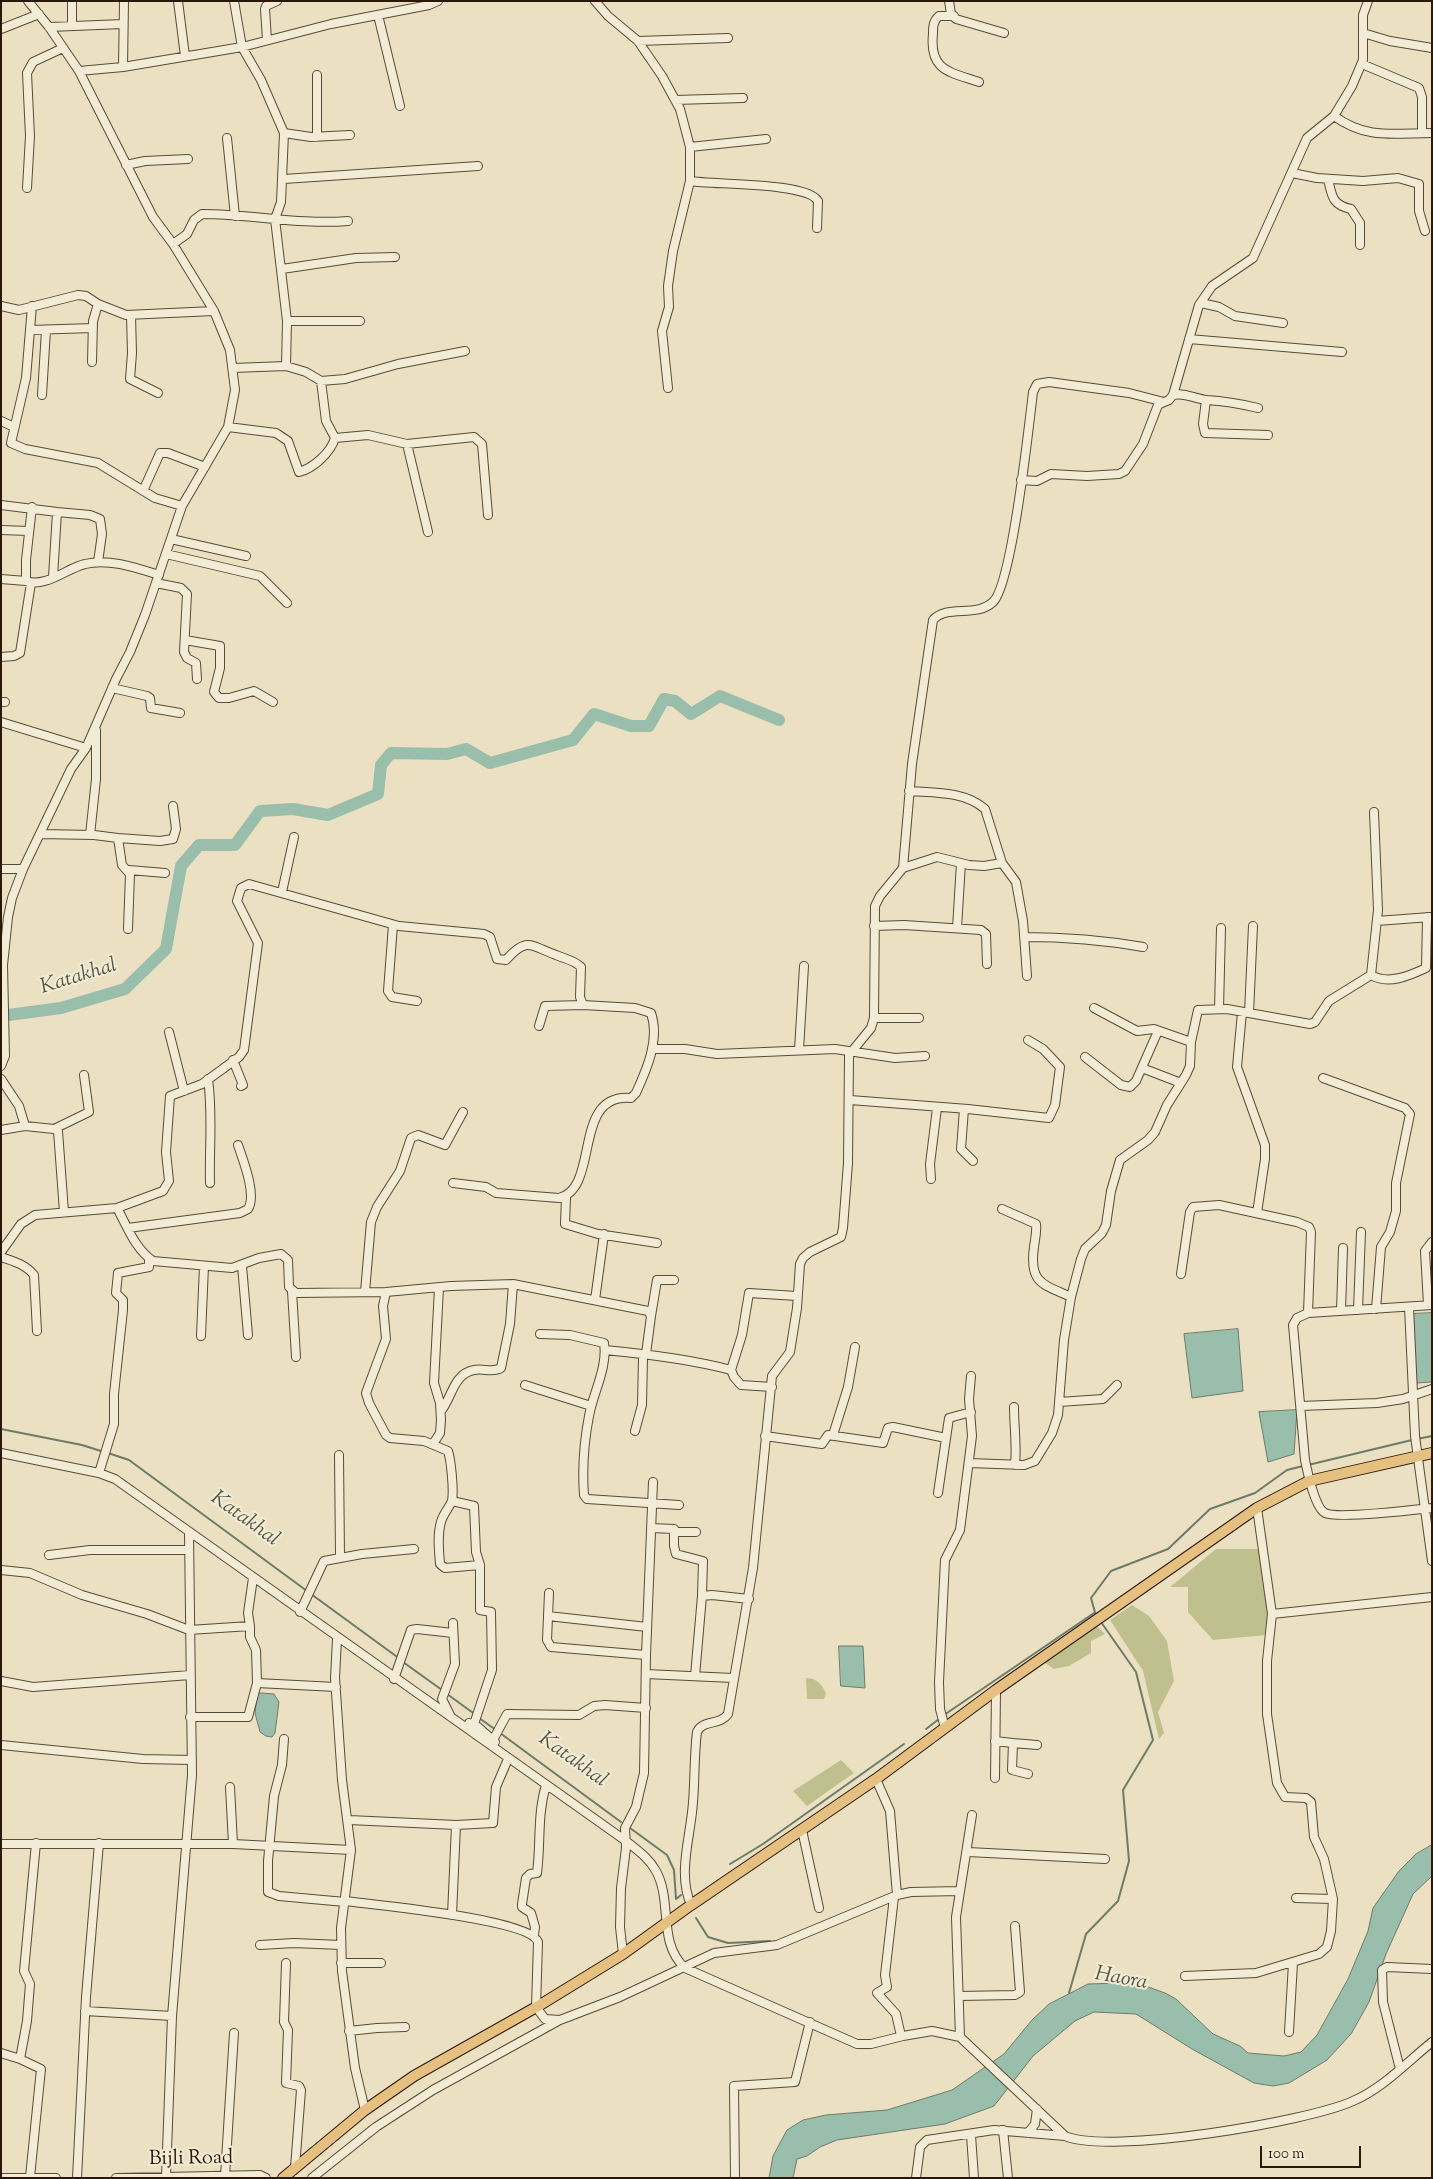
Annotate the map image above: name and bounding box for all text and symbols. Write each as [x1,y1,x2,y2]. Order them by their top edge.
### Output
water label: Katakhal [38,954,120,1002]
water label: Katakhal [205,1487,283,1553]
water label: Katakhal [533,1728,611,1794]
water label: Haora [1093,1963,1149,1997]
scale bar [1263,2136,1364,2168]
text: 100 m [1268,2144,1304,2165]
street label: Bijli Road [149,2147,233,2173]

